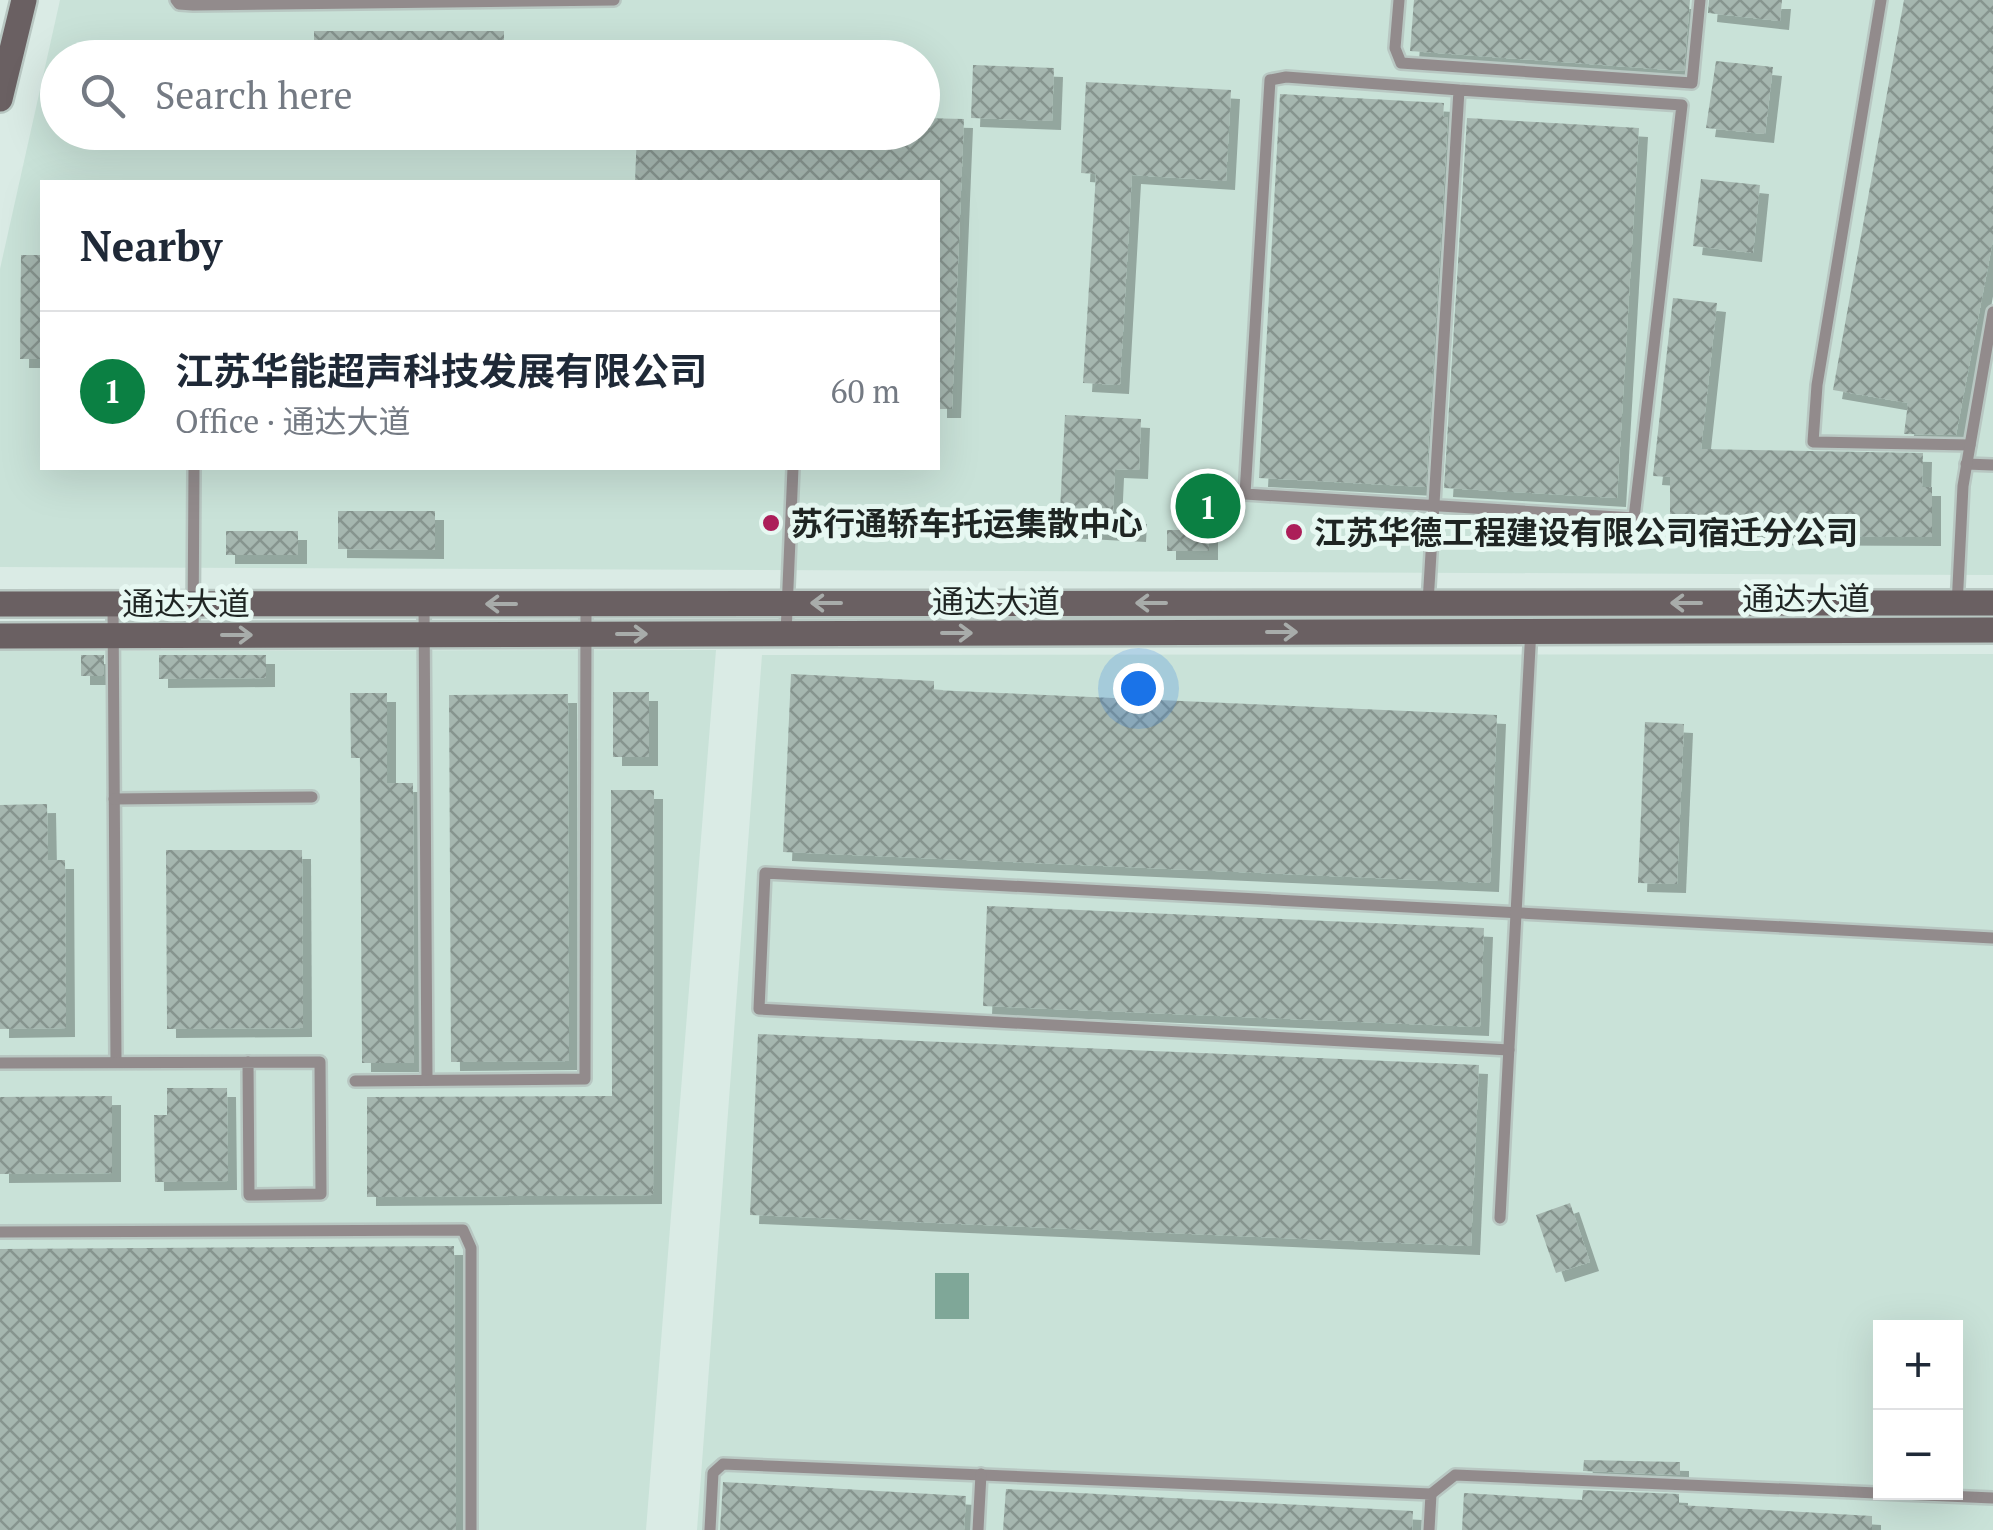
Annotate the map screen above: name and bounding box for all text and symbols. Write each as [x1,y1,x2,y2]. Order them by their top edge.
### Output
search box [40,40,940,150]
icon: search [75,68,130,123]
text: Search here [155,70,353,120]
text: Nearby [80,217,222,273]
text: 江苏华能超声科技发展有限公司 [175,346,707,396]
text: 1 [103,370,122,412]
text: 60 m [830,370,900,412]
text: Office · 通达大道 [175,400,411,442]
pin: 1 [1176,468,1240,544]
place label: 苏行通轿车托运集散中心 [791,502,1143,544]
place label: 江苏华德工程建设有限公司宿迁分公司 [1314,511,1858,553]
marker: 苏行通轿车托运集散中心 [760,512,782,534]
marker: 江苏华德工程建设有限公司宿迁分公司 [1283,521,1305,543]
street label: 通达大道 [1742,577,1870,619]
street label: 通达大道 [932,580,1060,622]
street label: 通达大道 [122,582,250,624]
one-way arrow [485,594,518,614]
one-way arrow [810,594,842,613]
one-way arrow [1135,594,1168,612]
one-way arrow [1670,594,1702,612]
one-way arrow [1266,622,1298,642]
one-way arrow [616,624,648,644]
one-way arrow [940,624,973,642]
one-way arrow [220,626,253,644]
your location [1113,663,1164,714]
map controls [1873,1320,1963,1500]
button: + [1873,1320,1963,1410]
button: − [1873,1410,1963,1500]

